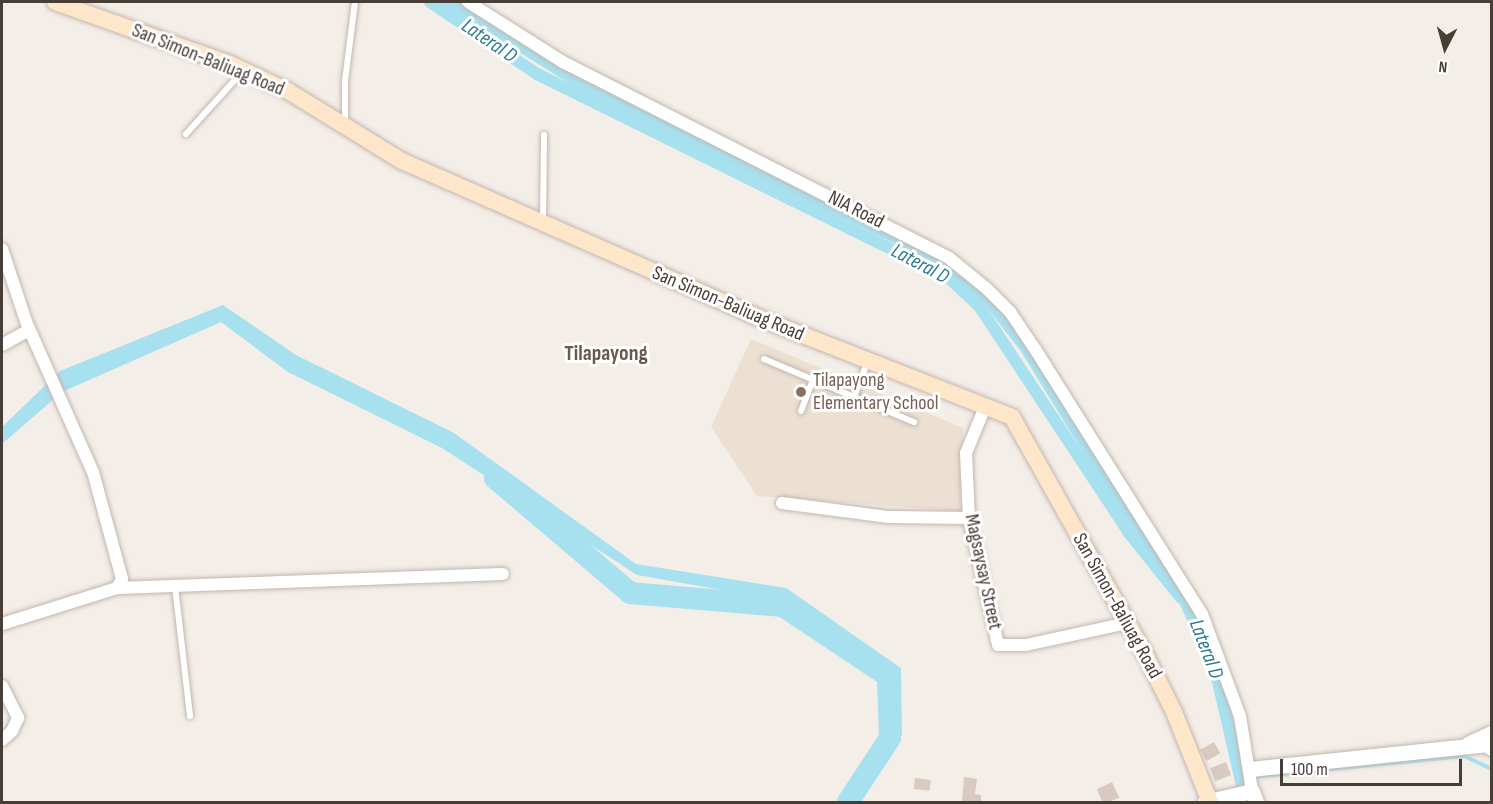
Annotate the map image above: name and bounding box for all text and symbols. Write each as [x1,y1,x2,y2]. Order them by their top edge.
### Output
water label: Lateral D [456,13,522,69]
street label: San Simon-Baliuag Road [128,18,288,102]
north arrow [1415,18,1475,78]
text: N [1438,57,1448,76]
street label: NIA Road [824,186,888,234]
water label: Lateral D [887,238,953,290]
street label: San Simon-Baliuag Road [649,261,807,347]
district label: Tilapayong [564,341,648,367]
place label: Tilapayong Elementary School [813,368,939,415]
marker: Tilapayong Elementary School [794,385,808,399]
street label: Magsaysay Street [959,512,1007,632]
street label: San Simon-Baliuag Road [1067,529,1167,683]
water label: Lateral D [1183,616,1229,682]
scale bar [1283,747,1464,785]
text: 100 m [1291,759,1328,780]

